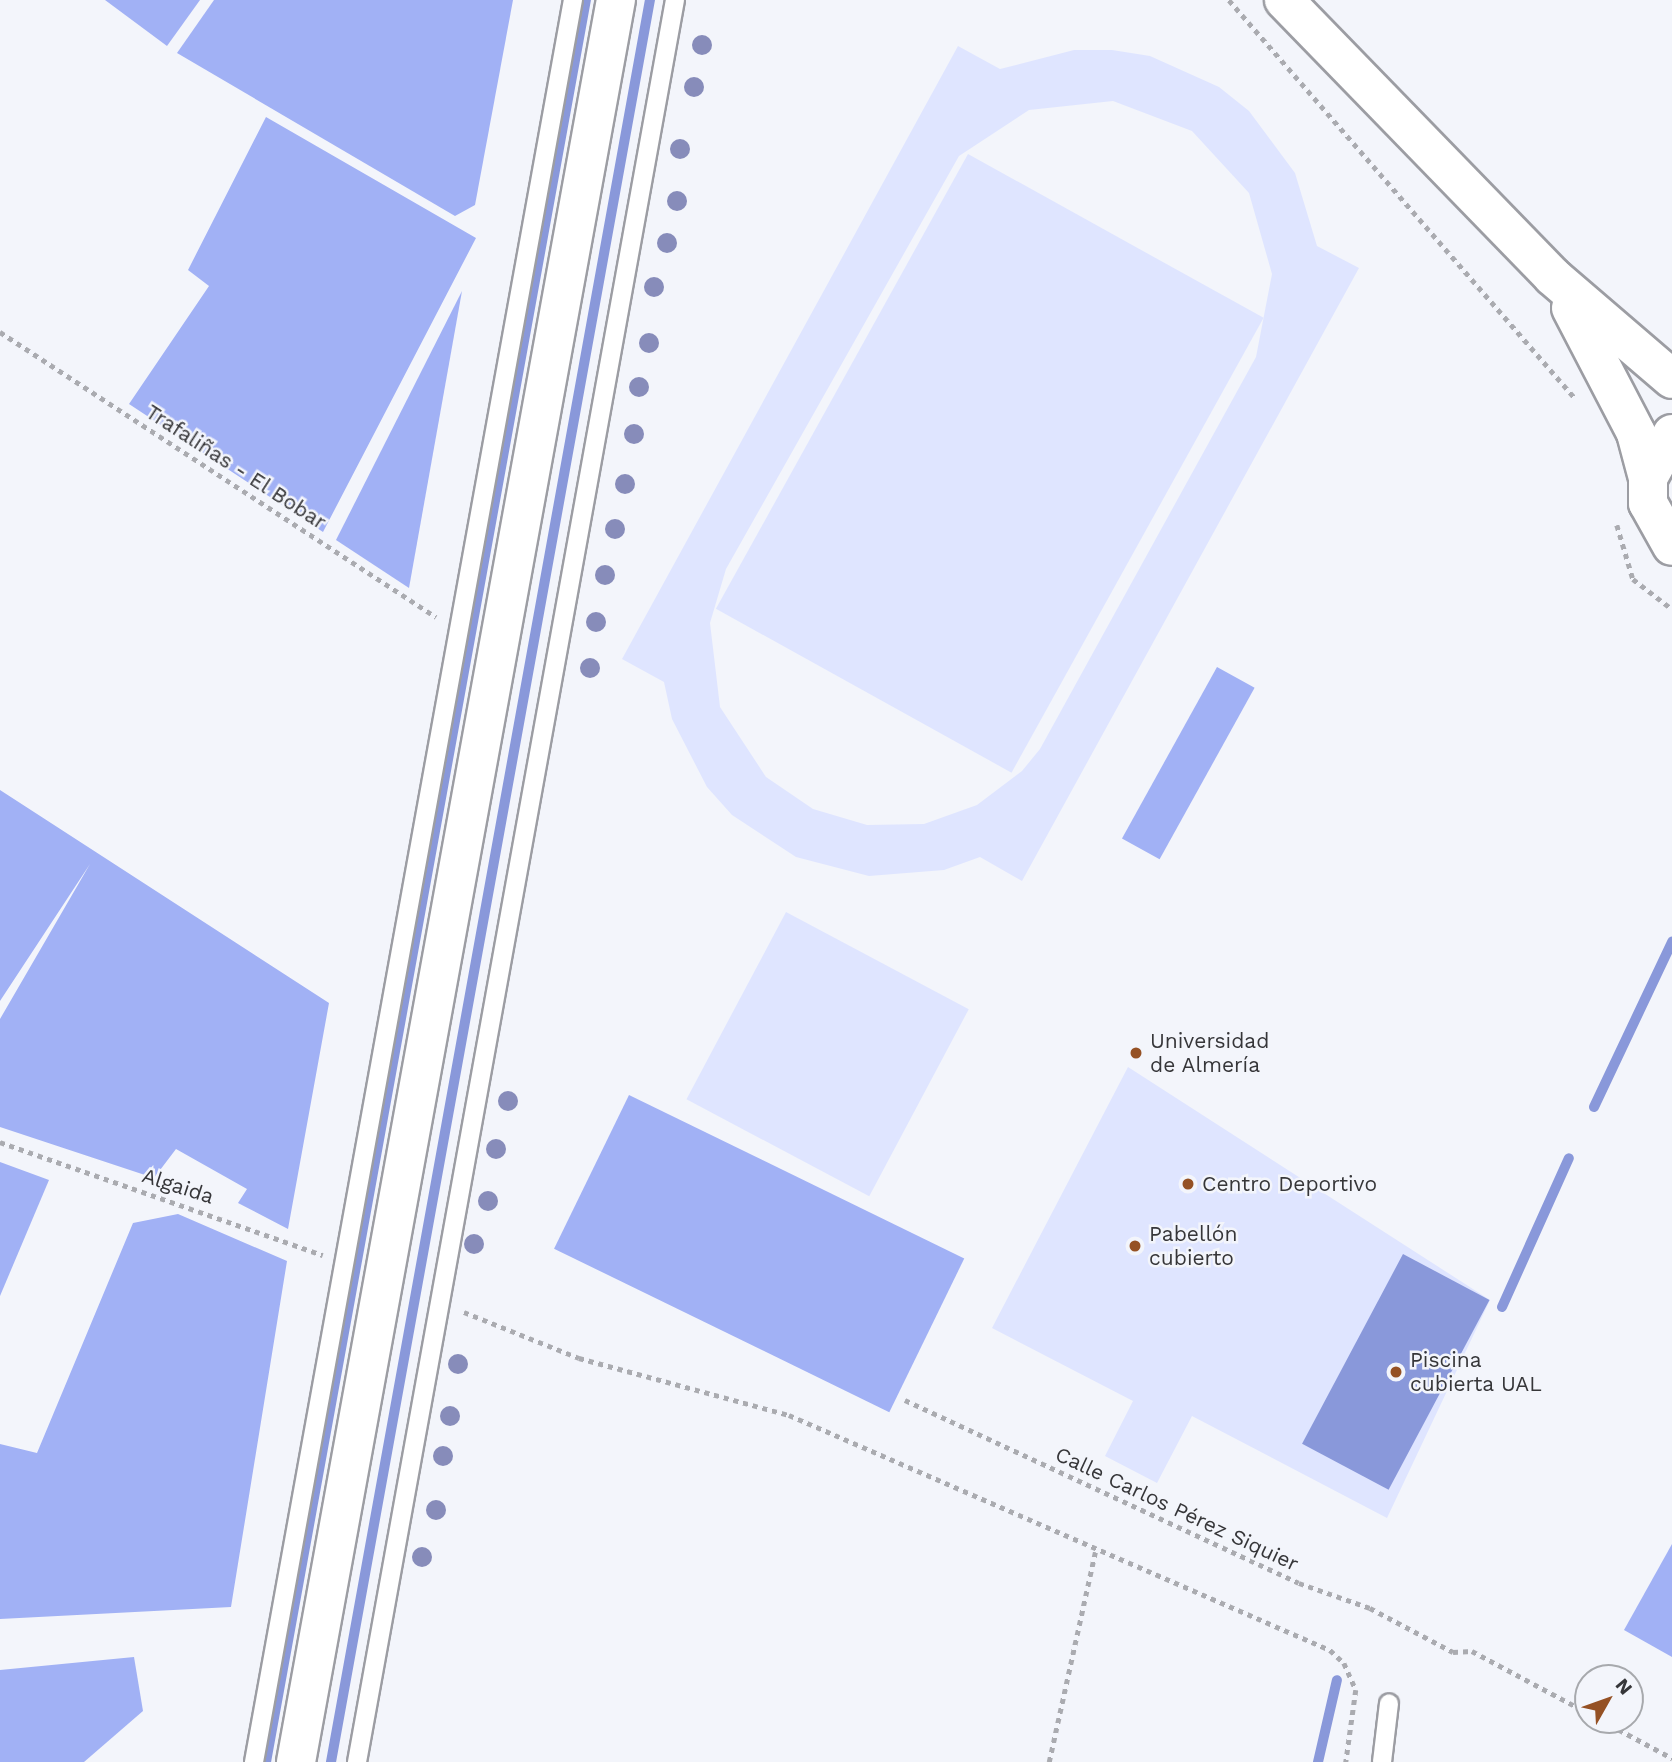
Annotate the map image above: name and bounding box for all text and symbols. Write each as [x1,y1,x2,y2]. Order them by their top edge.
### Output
street label: Trafaliñas - El Bobar [141,399,331,535]
place label: Universidad de Almería [1150,1028,1269,1078]
marker: Universidad de Almería [1128,1045,1144,1061]
street label: Algaida [139,1163,217,1209]
place label: Centro Deportivo [1202,1171,1377,1197]
marker: Centro Deportivo [1180,1176,1196,1192]
place label: Pabellón cubierto [1149,1221,1237,1271]
marker: Pabellón cubierto [1127,1238,1143,1254]
place label: Piscina cubierta UAL [1410,1347,1542,1397]
marker: Piscina cubierta UAL [1388,1364,1404,1380]
street label: Calle Carlos Pérez Siquier [1051,1442,1303,1576]
north arrow [1574,1664,1644,1734]
text: N [1611,1674,1637,1699]

